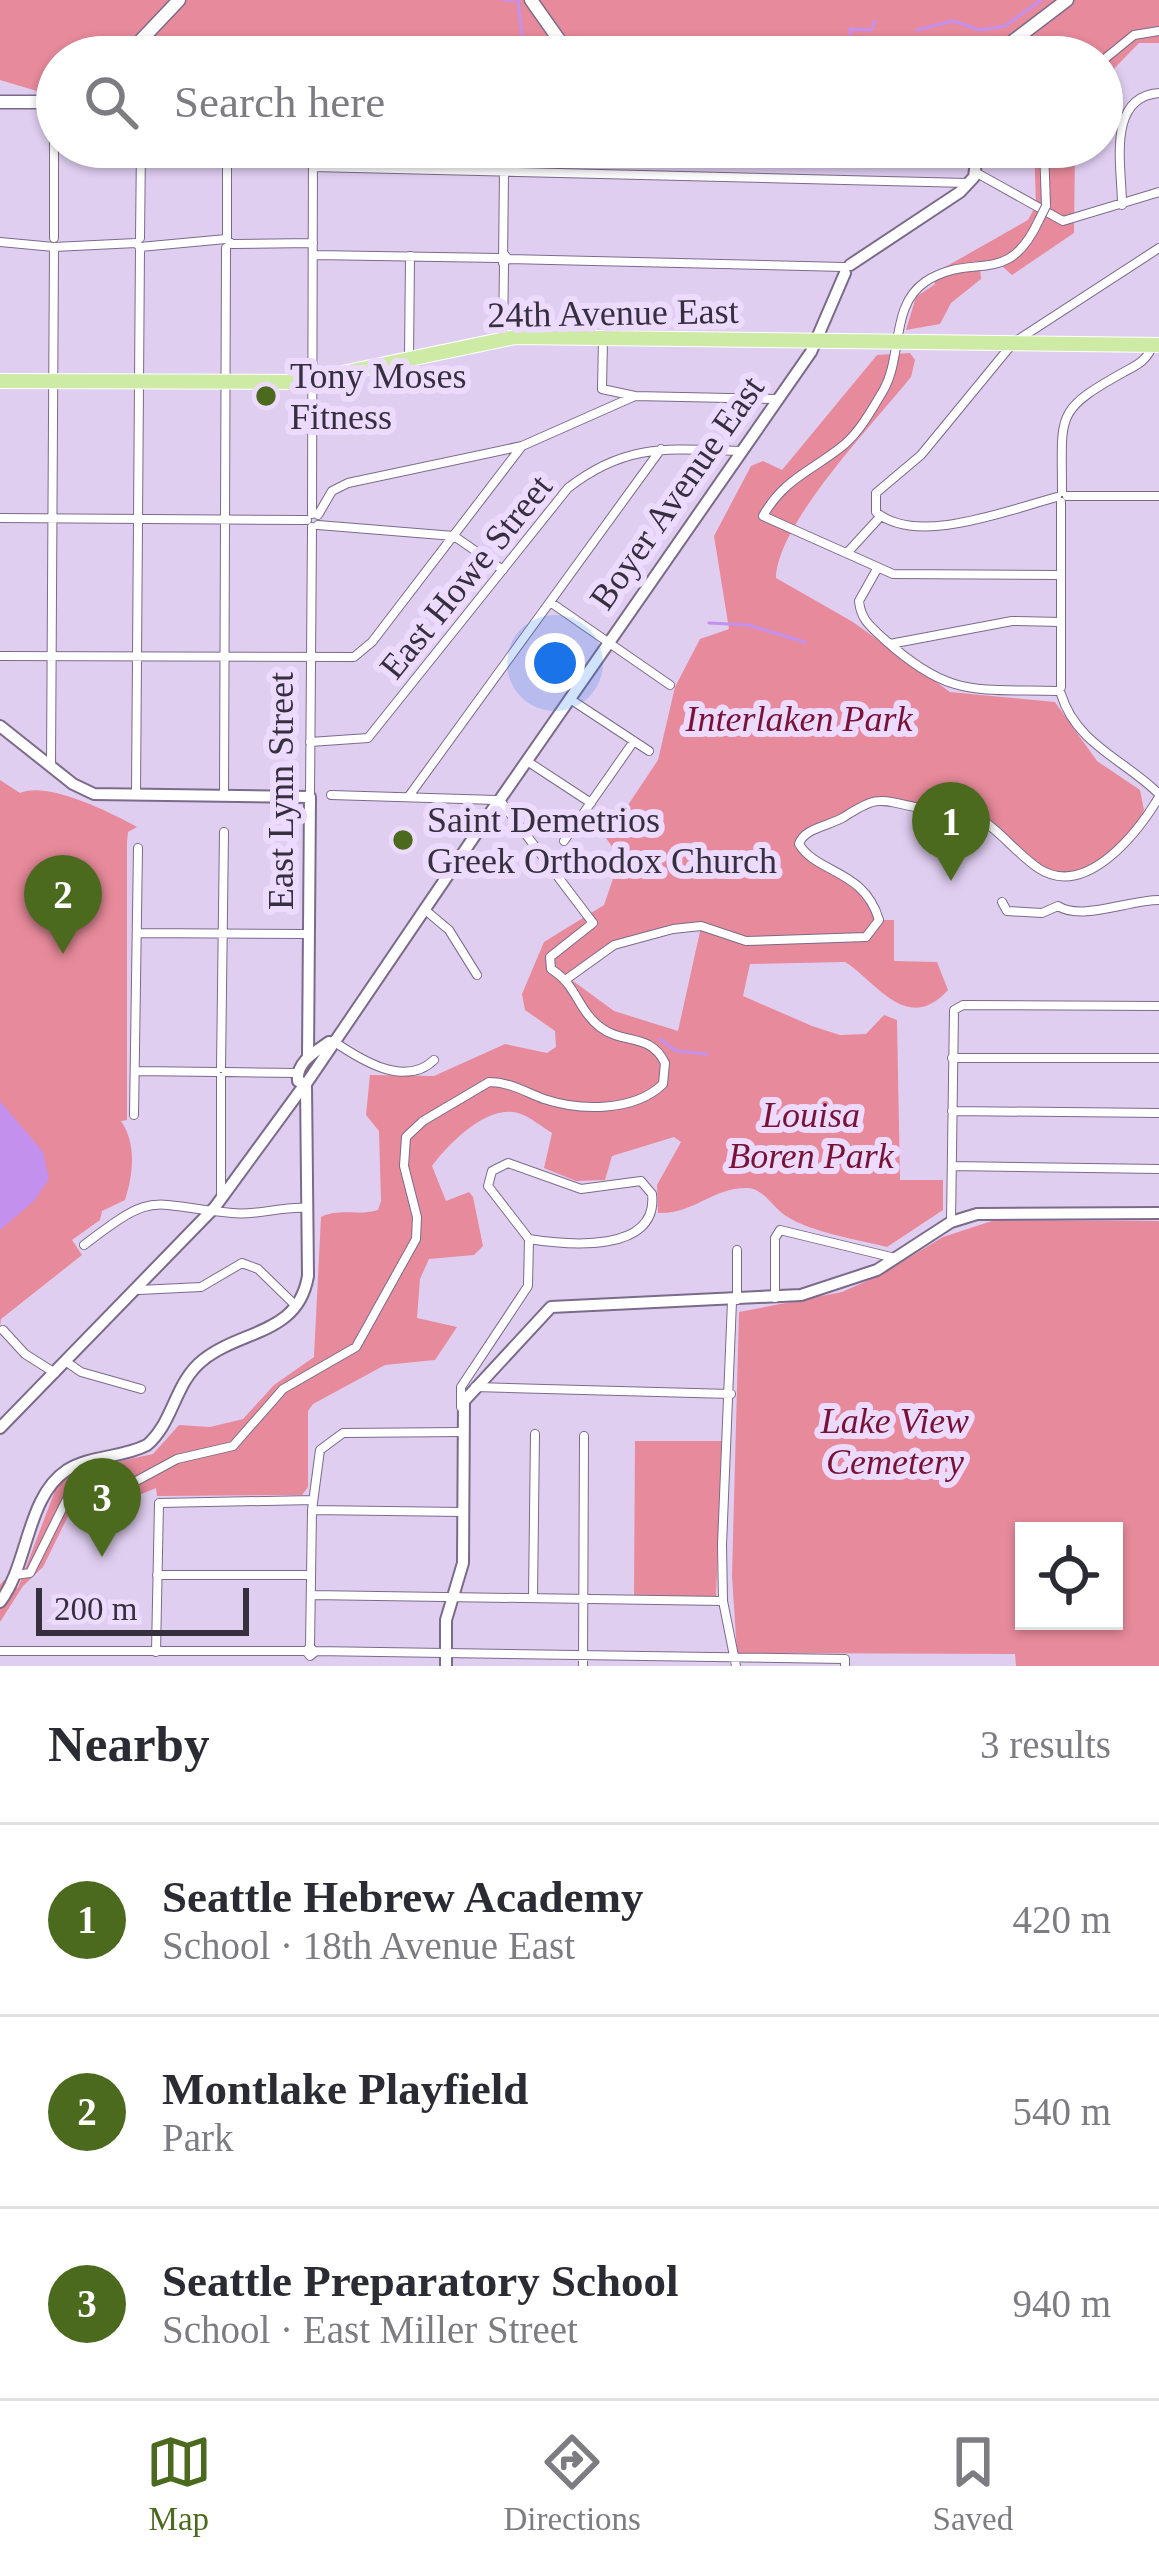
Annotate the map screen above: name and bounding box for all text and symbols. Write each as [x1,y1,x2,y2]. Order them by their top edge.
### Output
search box [36,36,1123,168]
icon: search [78,69,144,135]
text: Search here [174,77,385,127]
street label: 24th Avenue East [487,291,739,335]
place label: Tony Moses Fitness [290,356,466,437]
street label: Boyer Avenue East [581,368,772,617]
marker: Tony Moses Fitness [253,383,279,409]
street label: East Howe Street [372,467,560,686]
your location [525,633,585,693]
street label: East Lynn Street [261,672,301,910]
park label: Interlaken Park [685,699,913,739]
pin: 1 [912,782,990,881]
place label: Saint Demetrios Greek Orthodox Church [427,800,777,881]
marker: Saint Demetrios Greek Orthodox Church [390,827,416,853]
pin: 2 [24,855,102,954]
park label: Louisa Boren Park [728,1095,895,1176]
park label: Lake View Cemetery [820,1401,969,1482]
pin: 3 [63,1458,141,1557]
map controls [1015,1522,1123,1630]
button: locate [1015,1522,1123,1630]
scale bar [36,1582,249,1635]
text: 200 m [54,1591,137,1627]
text: Nearby [48,1716,209,1772]
text: 3 results [980,1723,1111,1766]
text: Seattle Hebrew Academy [162,1872,644,1922]
text: 1 [77,1898,97,1941]
text: 420 m [1012,1898,1111,1941]
text: School · 18th Avenue East [162,1924,575,1967]
text: Montlake Playfield [162,2064,528,2114]
text: 2 [77,2090,97,2133]
text: 540 m [1012,2090,1111,2133]
text: Park [162,2116,234,2159]
text: Seattle Preparatory School [162,2256,679,2306]
text: 3 [77,2282,97,2325]
text: 940 m [1012,2282,1111,2325]
text: School · East Miller Street [162,2308,578,2351]
tab: Map [146,2429,212,2538]
tab: Directions [503,2429,641,2538]
tab: Saved [933,2429,1013,2538]

